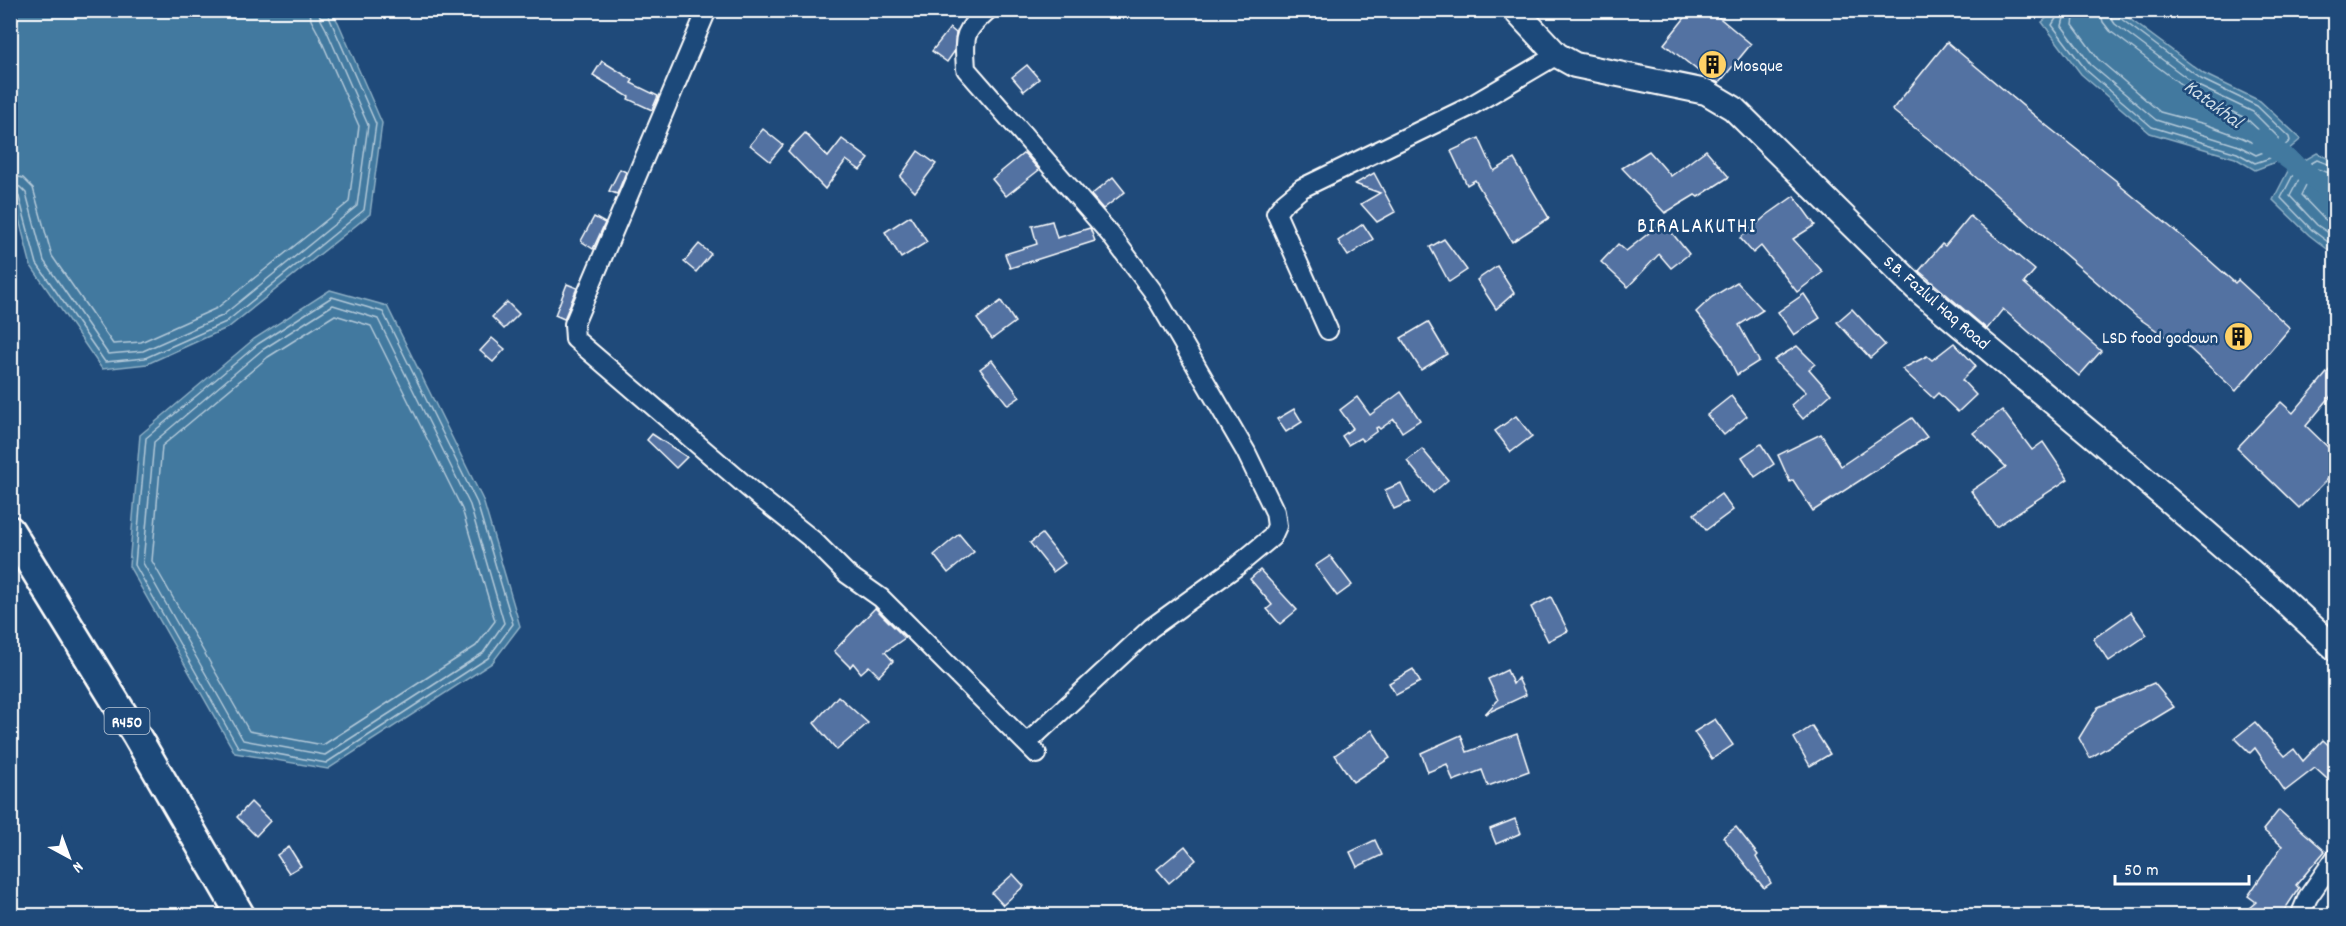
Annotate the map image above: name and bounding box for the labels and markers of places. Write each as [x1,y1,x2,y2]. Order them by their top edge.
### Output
building icon: Mosque [1696,49,1728,81]
place label: Mosque [1733,55,1783,80]
building icon: LSD food godown [2223,321,2255,353]
place label: LSD food godown [2102,327,2218,352]

